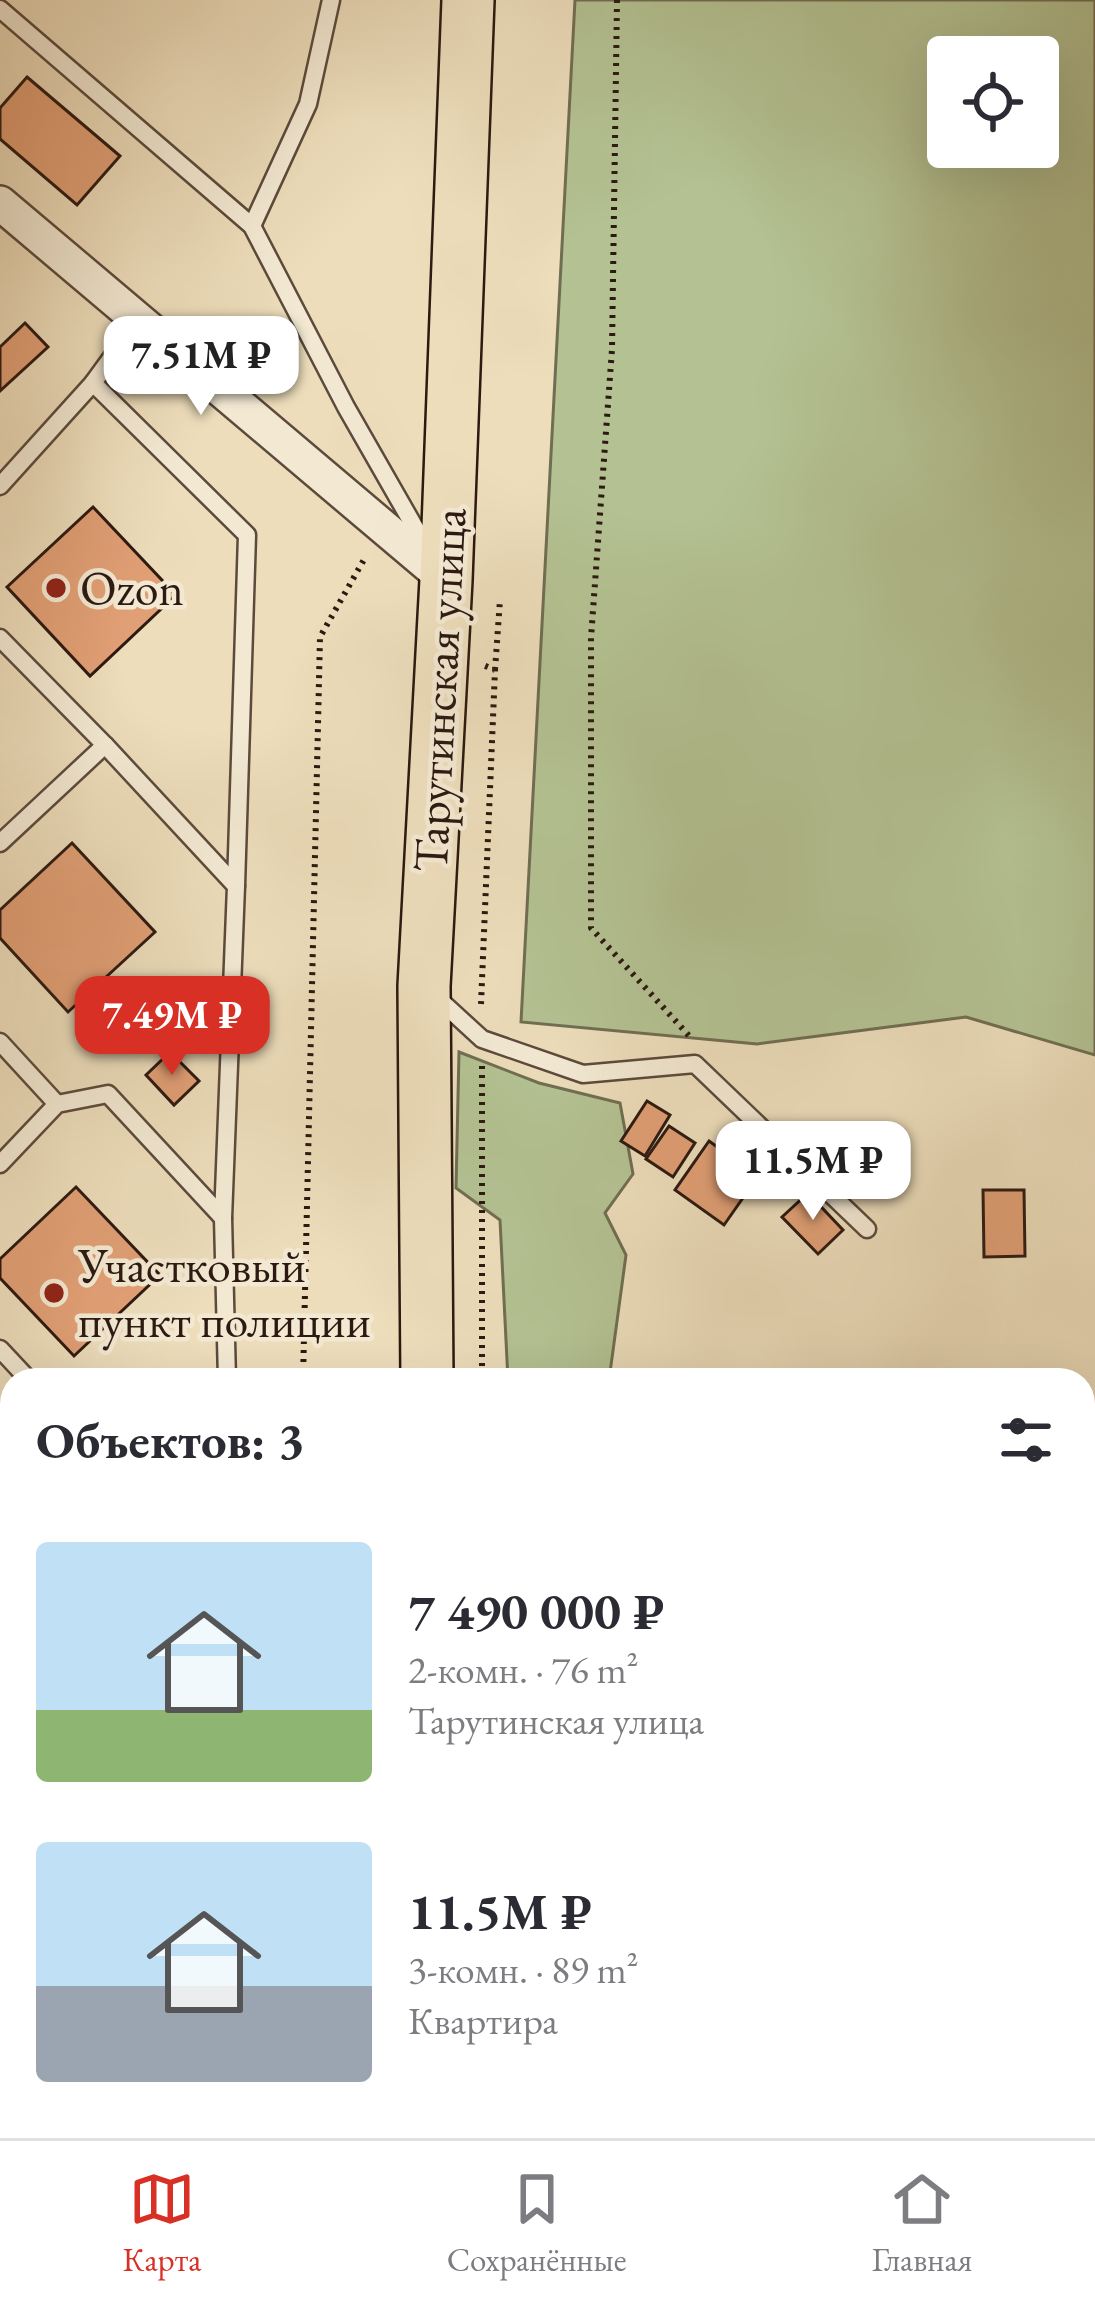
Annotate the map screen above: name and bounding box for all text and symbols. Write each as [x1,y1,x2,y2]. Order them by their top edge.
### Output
map controls [927,36,1059,168]
button: locate [927,36,1059,168]
pin: 7.51M ₽ [90,316,312,418]
text: 7.51M ₽ [131,329,271,380]
street label: Тарутинская улица [399,506,480,874]
place label: Ozon [80,557,184,619]
marker: Ozon [43,575,69,601]
pin: 7.49M ₽ [61,976,283,1078]
text: 7.49M ₽ [102,989,242,1040]
pin: 11.5M ₽ [702,1121,924,1223]
text: 11.5M ₽ [743,1134,883,1185]
place label: Участковый пункт полиции [77,1234,371,1351]
marker: Участковый пункт полиции [41,1280,67,1306]
text: Объектов: 3 [36,1407,305,1473]
icon: filters [993,1407,1059,1473]
text: 7 490 000 ₽ [408,1578,664,1644]
icon: home [132,1590,276,1734]
text: 2-комн. · 76 m² [408,1644,639,1695]
text: Тарутинская улица [408,1695,704,1746]
text: 11.5M ₽ [408,1878,592,1944]
icon: home [132,1890,276,2034]
text: 3-комн. · 89 m² [408,1944,639,1995]
text: Квартира [408,1995,558,2046]
tab: Карта [123,2166,201,2281]
tab: Сохранённые [447,2166,627,2281]
tab: Главная [872,2166,972,2281]

